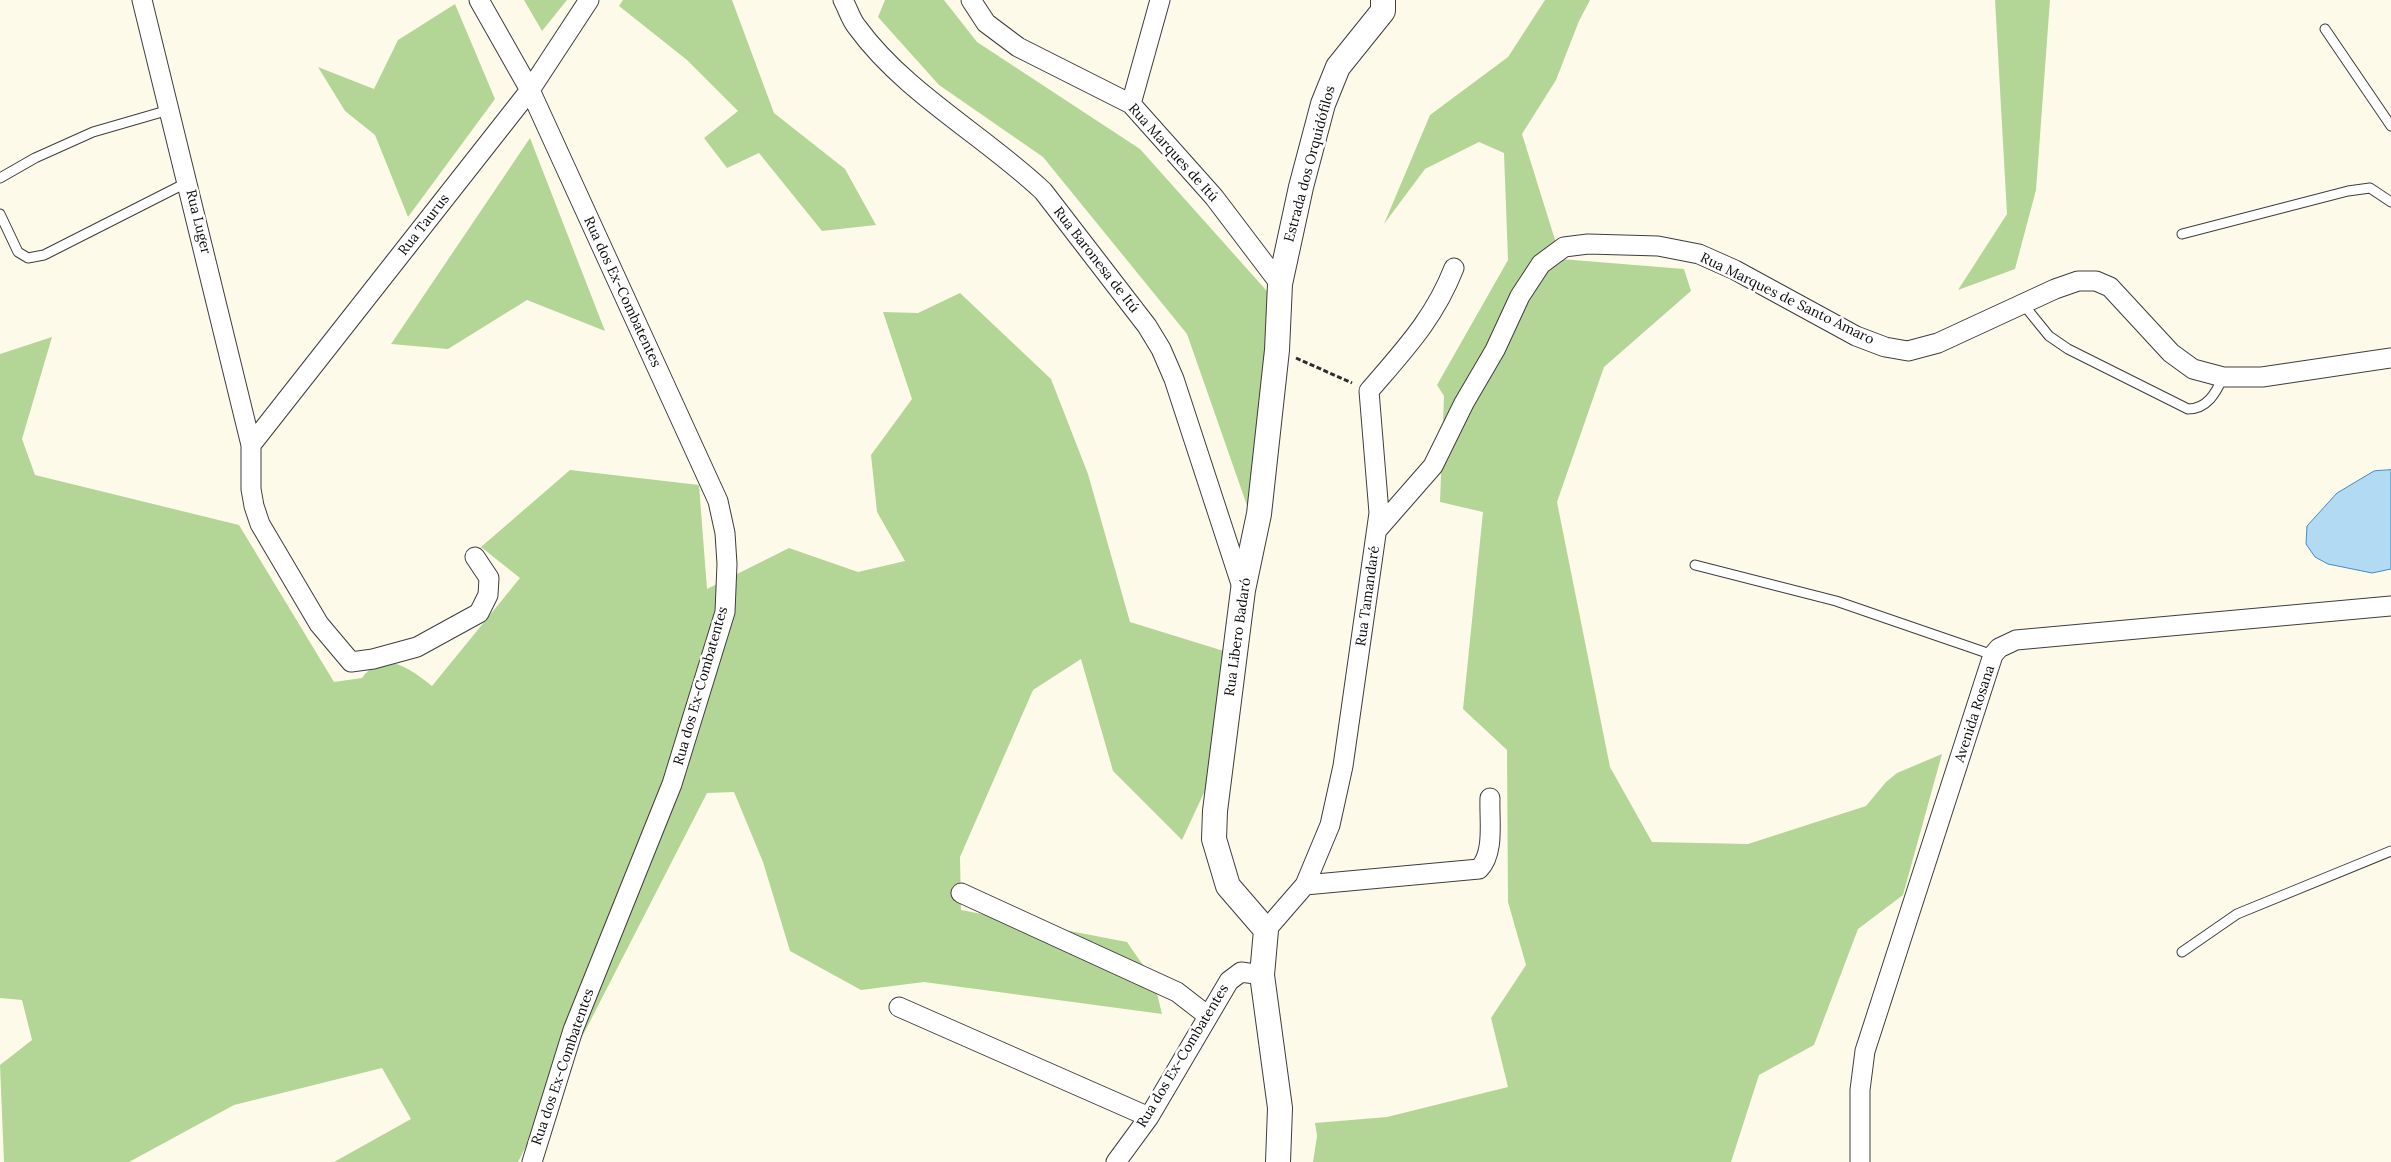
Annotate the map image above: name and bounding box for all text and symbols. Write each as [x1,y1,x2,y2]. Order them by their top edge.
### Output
street label: Estrada dos Orquidófilos [1281,84,1339,244]
street label: Rua Marques de Itú [1125,101,1221,205]
street label: Rua Luger [182,188,214,256]
street label: Rua Taurus [395,191,453,259]
street label: Rua Baronesa de Itú [1050,204,1142,316]
street label: Rua dos Ex-Combatentes [580,214,664,370]
street label: Rua Marques de Santo Amaro [1697,249,1877,349]
street label: Rua Tamandaré [1353,545,1383,647]
street label: Rua Libero Badaró [1221,577,1255,697]
street label: Rua dos Ex-Combatentes [670,605,732,767]
street label: Avenida Rosana [1951,663,1999,765]
street label: Rua dos Ex-Combatentes [1134,981,1232,1131]
street label: Rua dos Ex-Combatentes [528,987,598,1147]

